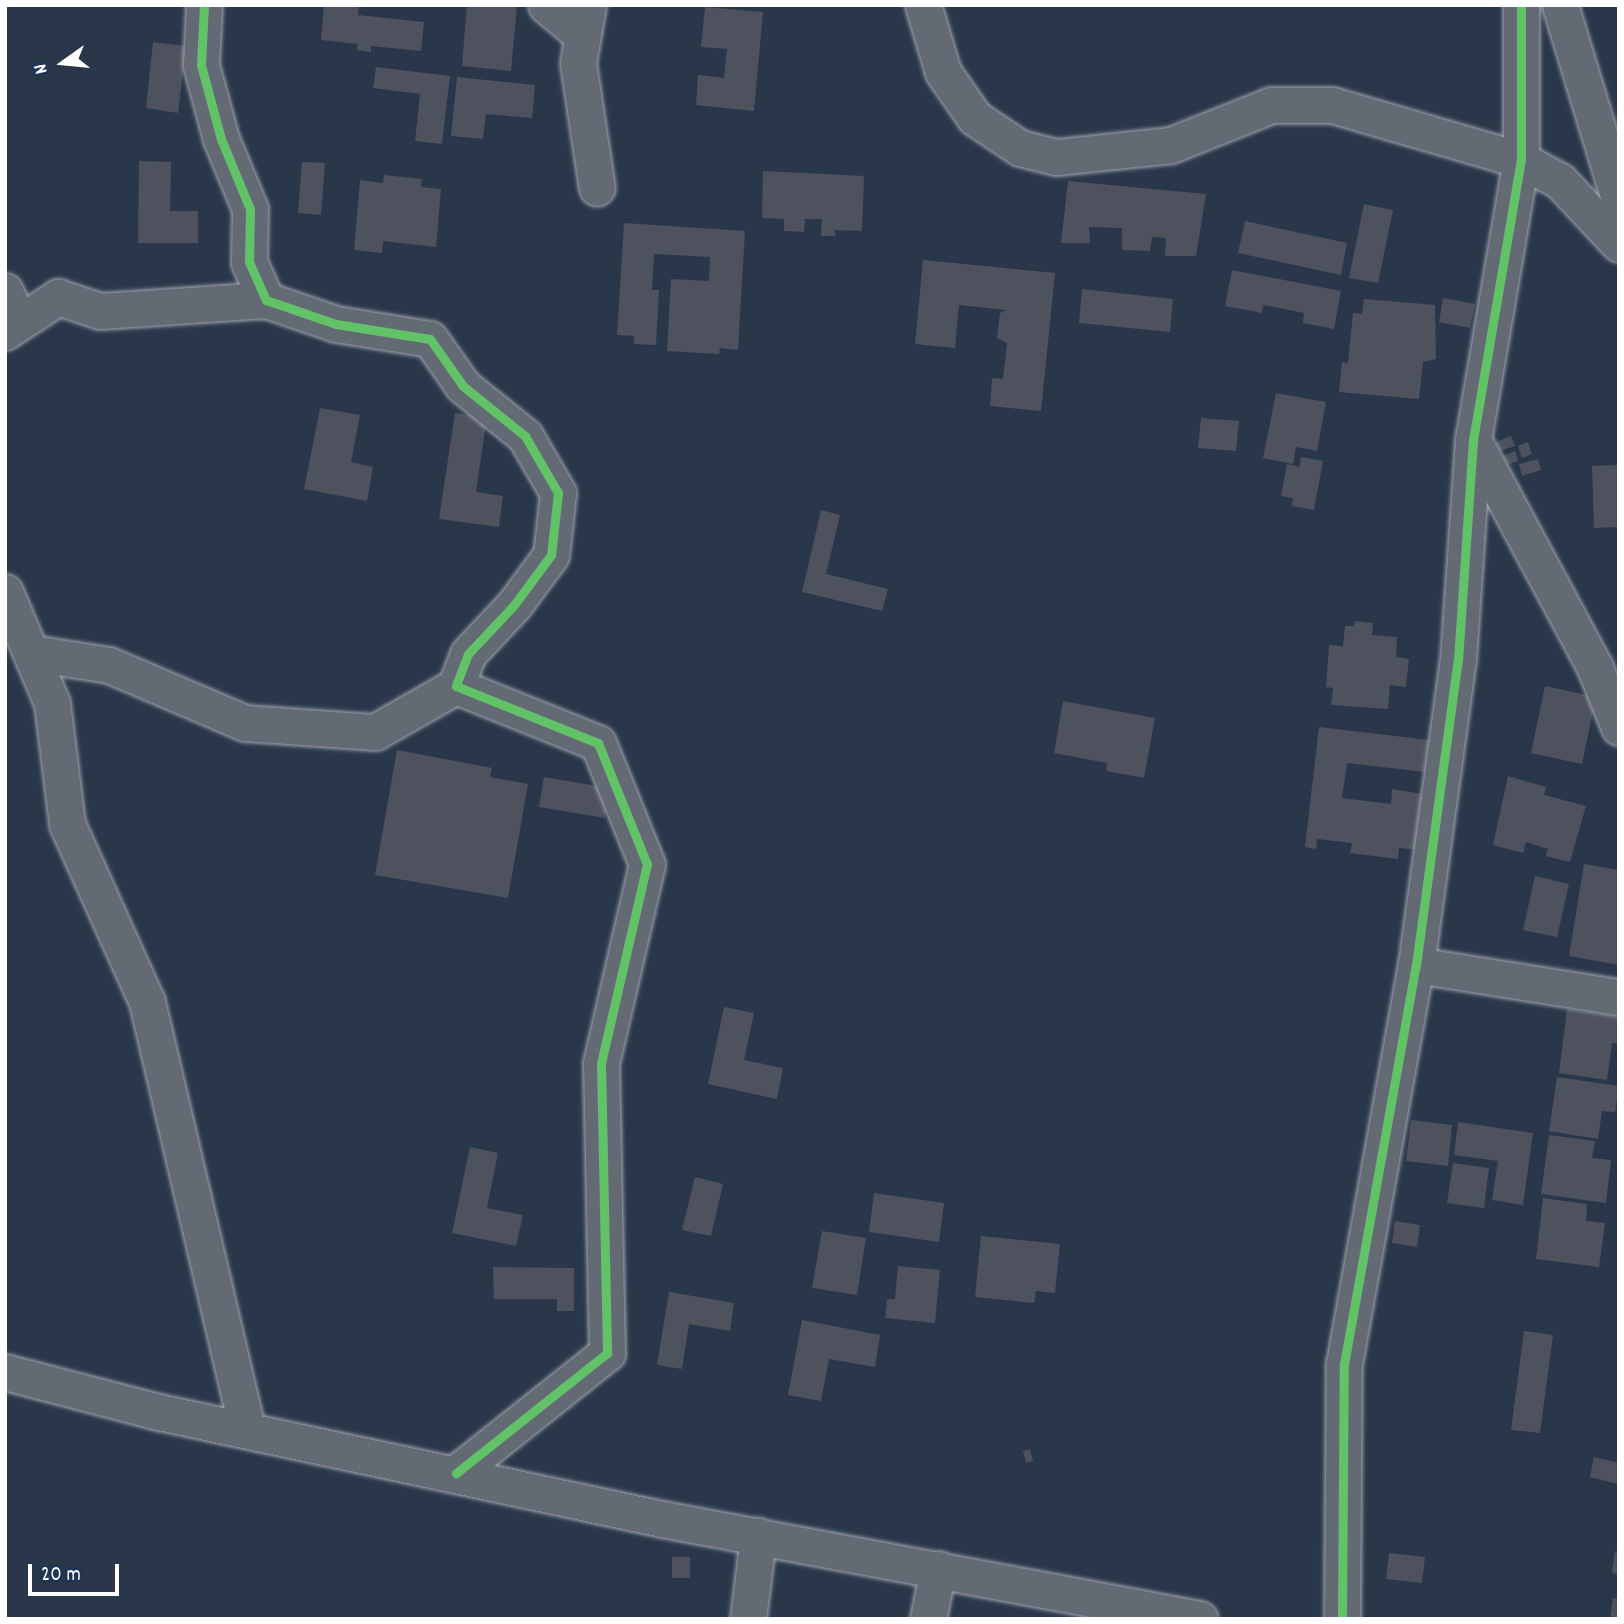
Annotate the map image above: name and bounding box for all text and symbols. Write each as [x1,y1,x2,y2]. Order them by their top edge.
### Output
north arrow [28,28,98,98]
text: N [28,61,56,77]
scale bar [32,1550,122,1594]
text: 20 m [41,1561,81,1591]

